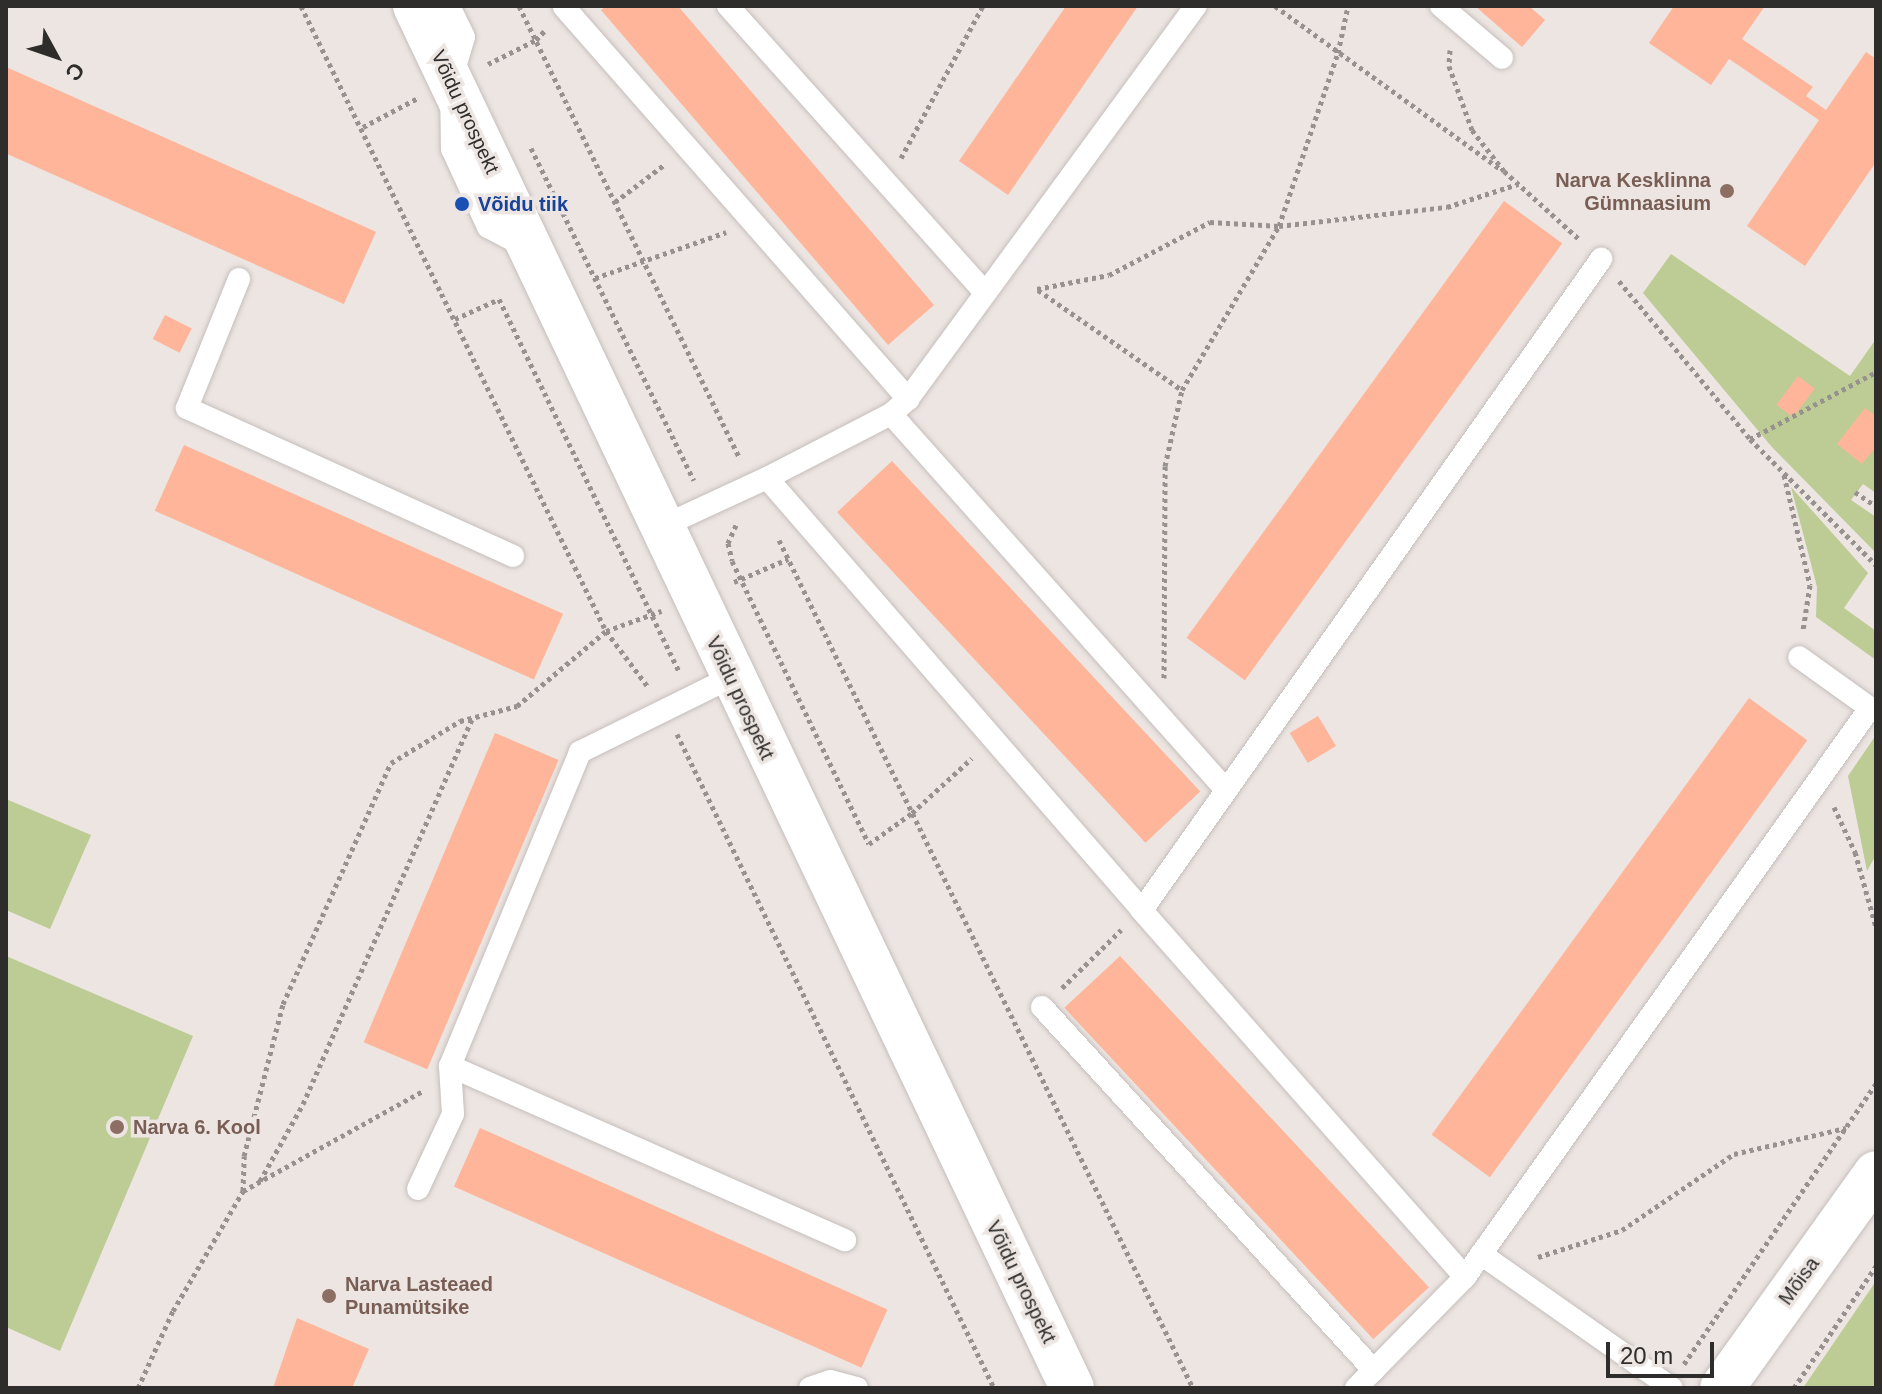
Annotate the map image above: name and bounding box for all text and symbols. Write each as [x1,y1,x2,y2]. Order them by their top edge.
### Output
north arrow [16,16,96,96]
street label: Võidu prospekt [426,46,504,178]
text: С [60,58,89,86]
place label: Narva Kesklinna Gümnaasium [1555,168,1711,215]
marker: Narva Kesklinna Gümnaasium [1718,182,1736,200]
place label: Võidu tiik [478,192,568,216]
marker: Võidu tiik [453,195,471,213]
street label: Võidu prospekt [701,632,779,764]
place label: Narva 6. Kool [133,1115,261,1139]
marker: Narva 6. Kool [108,1118,126,1136]
street label: Võidu prospekt [981,1217,1061,1347]
street label: Mõisa [1774,1252,1824,1310]
place label: Narva Lasteaed Punamütsike [345,1272,493,1319]
marker: Narva Lasteaed Punamütsike [320,1287,338,1305]
scale bar [1610,1326,1718,1376]
text: 20 m [1620,1342,1673,1369]

